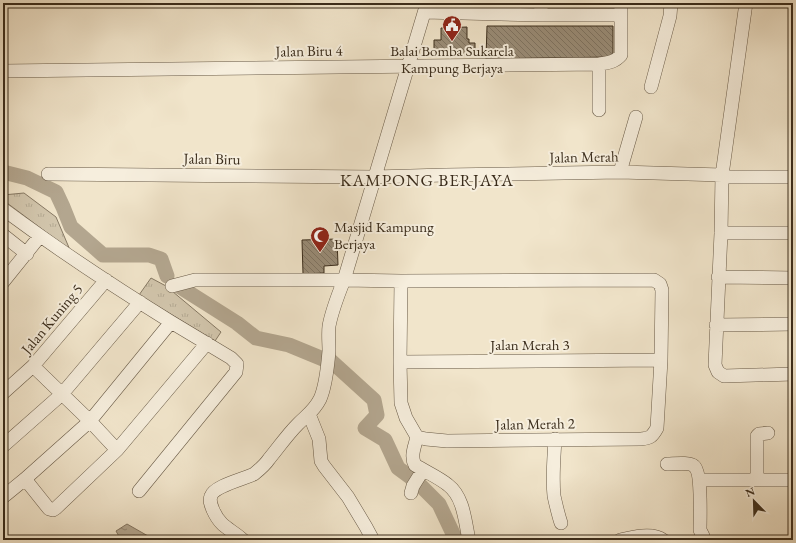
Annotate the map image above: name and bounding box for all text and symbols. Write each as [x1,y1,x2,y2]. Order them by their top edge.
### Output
public building icon: Balai Bomba Sukarela Kampung Berjaya [441,14,463,42]
street label: Jalan Biru 4 [273,40,344,61]
place label: Balai Bomba Sukarela Kampung Berjaya [390,41,514,77]
street label: Jalan Merah [547,146,619,167]
street label: Jalan Biru [181,148,241,168]
district label: KAMPONG BERJAYA [340,169,514,191]
place label: Masjid Kampung Berjaya [334,217,434,253]
mosque icon: Masjid Kampung Berjaya [309,225,331,253]
street label: Jalan Kuning 5 [15,280,87,359]
street label: Jalan Merah 3 [488,335,570,354]
street label: Jalan Merah 2 [493,413,576,434]
north arrow [734,481,774,521]
text: N [743,484,757,500]

